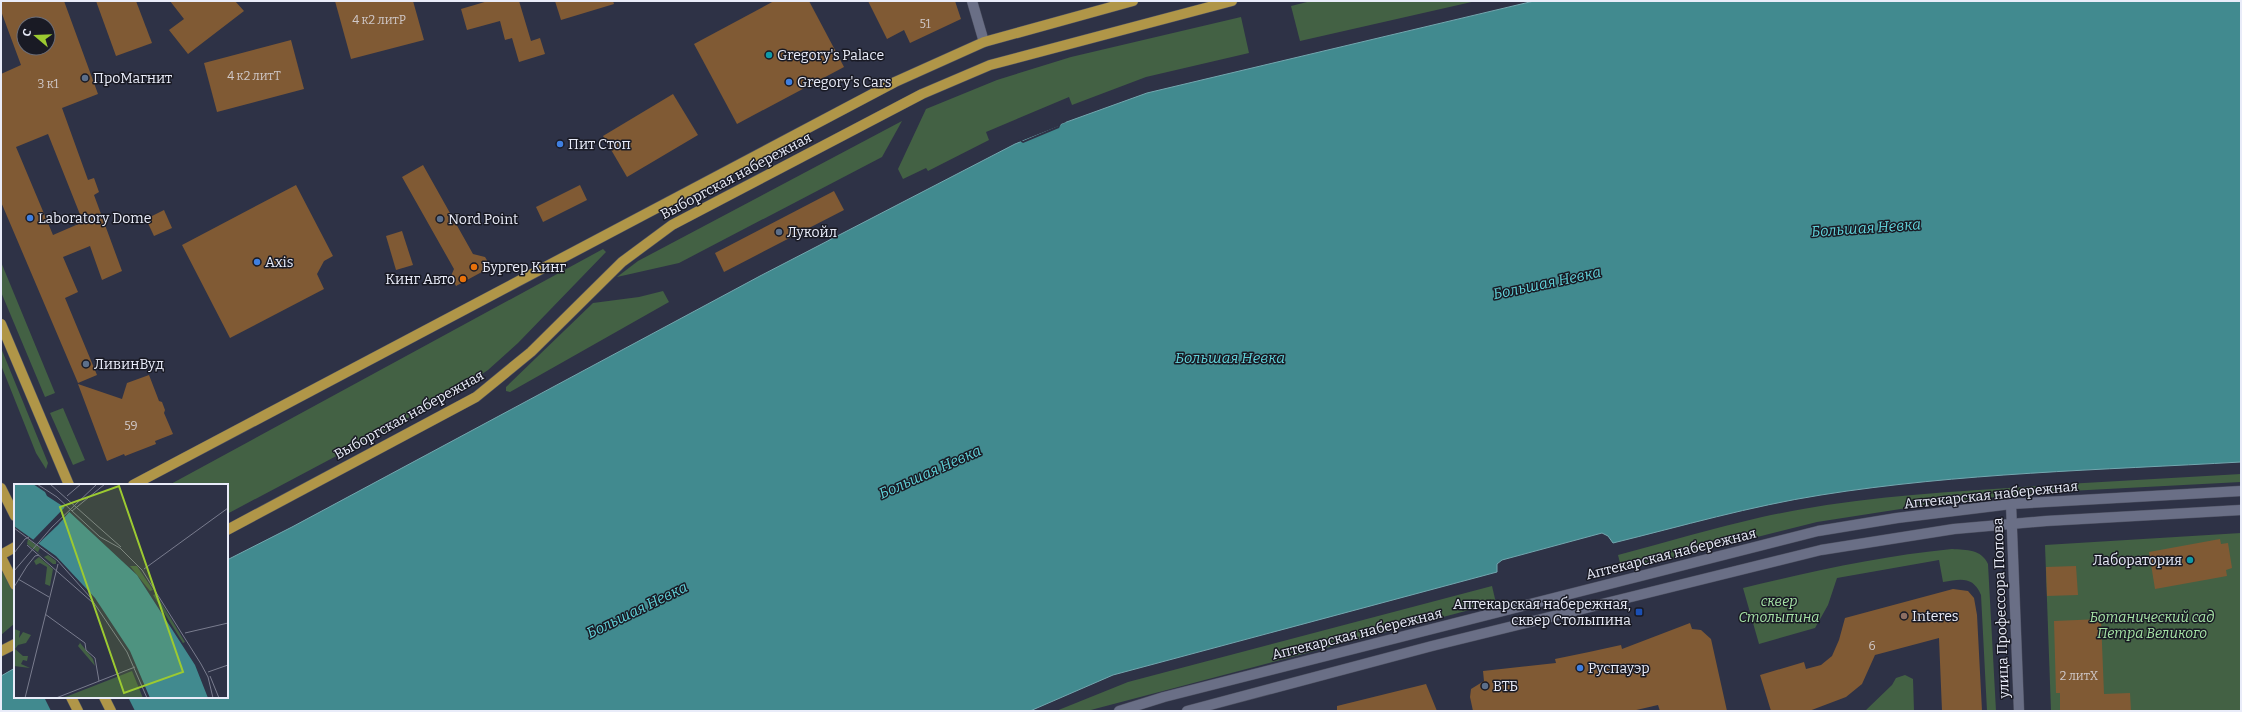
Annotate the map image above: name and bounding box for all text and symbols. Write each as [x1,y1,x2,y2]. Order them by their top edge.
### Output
house number: 4 к2 литР [352,13,406,27]
north arrow [16,16,56,56]
house number: 51 [919,17,931,31]
text: С [20,27,34,38]
place label: Gregory's Palace [777,47,884,64]
marker: Gregory's Palace [764,50,774,60]
house number: 4 к2 литТ [227,69,281,83]
place label: ПроМагнит [93,70,172,87]
marker: ПроМагнит [80,73,90,83]
place label: Gregory's Cars [797,74,891,91]
house number: 3 к1 [37,77,59,91]
marker: Gregory's Cars [784,77,794,87]
street label: Выборгская набережная [658,129,815,223]
place label: Пит Стоп [568,136,631,153]
marker: Пит Стоп [555,139,565,149]
place label: Laboratory Dome [38,210,151,227]
place label: Nord Point [448,211,518,228]
marker: Laboratory Dome [25,213,35,223]
marker: Nord Point [435,214,445,224]
water label: Большая Невка [1811,215,1921,241]
place label: Лукойл [787,224,837,241]
marker: Лукойл [774,227,784,237]
place label: Axis [265,254,293,271]
marker: Axis [252,257,262,267]
place label: Бургер Кинг [482,259,566,276]
marker: Бургер Кинг [469,262,479,272]
water label: Большая Невка [1491,263,1603,303]
place label: Кинг Авто [385,271,455,288]
marker: Кинг Авто [458,274,468,284]
water label: Большая Невка [1175,349,1285,367]
place label: ЛивинВуд [94,356,164,373]
marker: ЛивинВуд [81,359,91,369]
street label: Выборгская набережная [331,367,487,463]
house number: 59 [124,419,138,433]
water label: Большая Невка [876,441,984,503]
street label: Аптекарская набережная [1903,477,2079,513]
inset map [14,484,228,698]
street label: улица Профессора Попова [1989,517,2013,700]
street label: Аптекарская набережная [1584,525,1758,583]
place label: Лаборатория [2093,552,2182,569]
marker: Лаборатория [2185,555,2195,565]
water label: Большая Невка [584,578,690,642]
park label: сквер Столыпина [1739,593,1819,626]
place label: Аптекарская набережная, сквер Столыпина [1453,596,1631,629]
street label: Аптекарская набережная [1270,605,1444,663]
marker: Аптекарская набережная, сквер Столыпина [1634,607,1644,617]
place label: Interes [1912,608,1959,625]
park label: Ботанический сад Петра Великого [2089,609,2215,642]
marker: Interes [1899,611,1909,621]
house number: 6 [1868,639,1876,653]
place label: Руспауэр [1588,660,1650,677]
marker: Руспауэр [1575,663,1585,673]
house number: 2 литХ [2060,669,2099,683]
place label: ВТБ [1493,678,1518,695]
marker: ВТБ [1480,681,1490,691]

